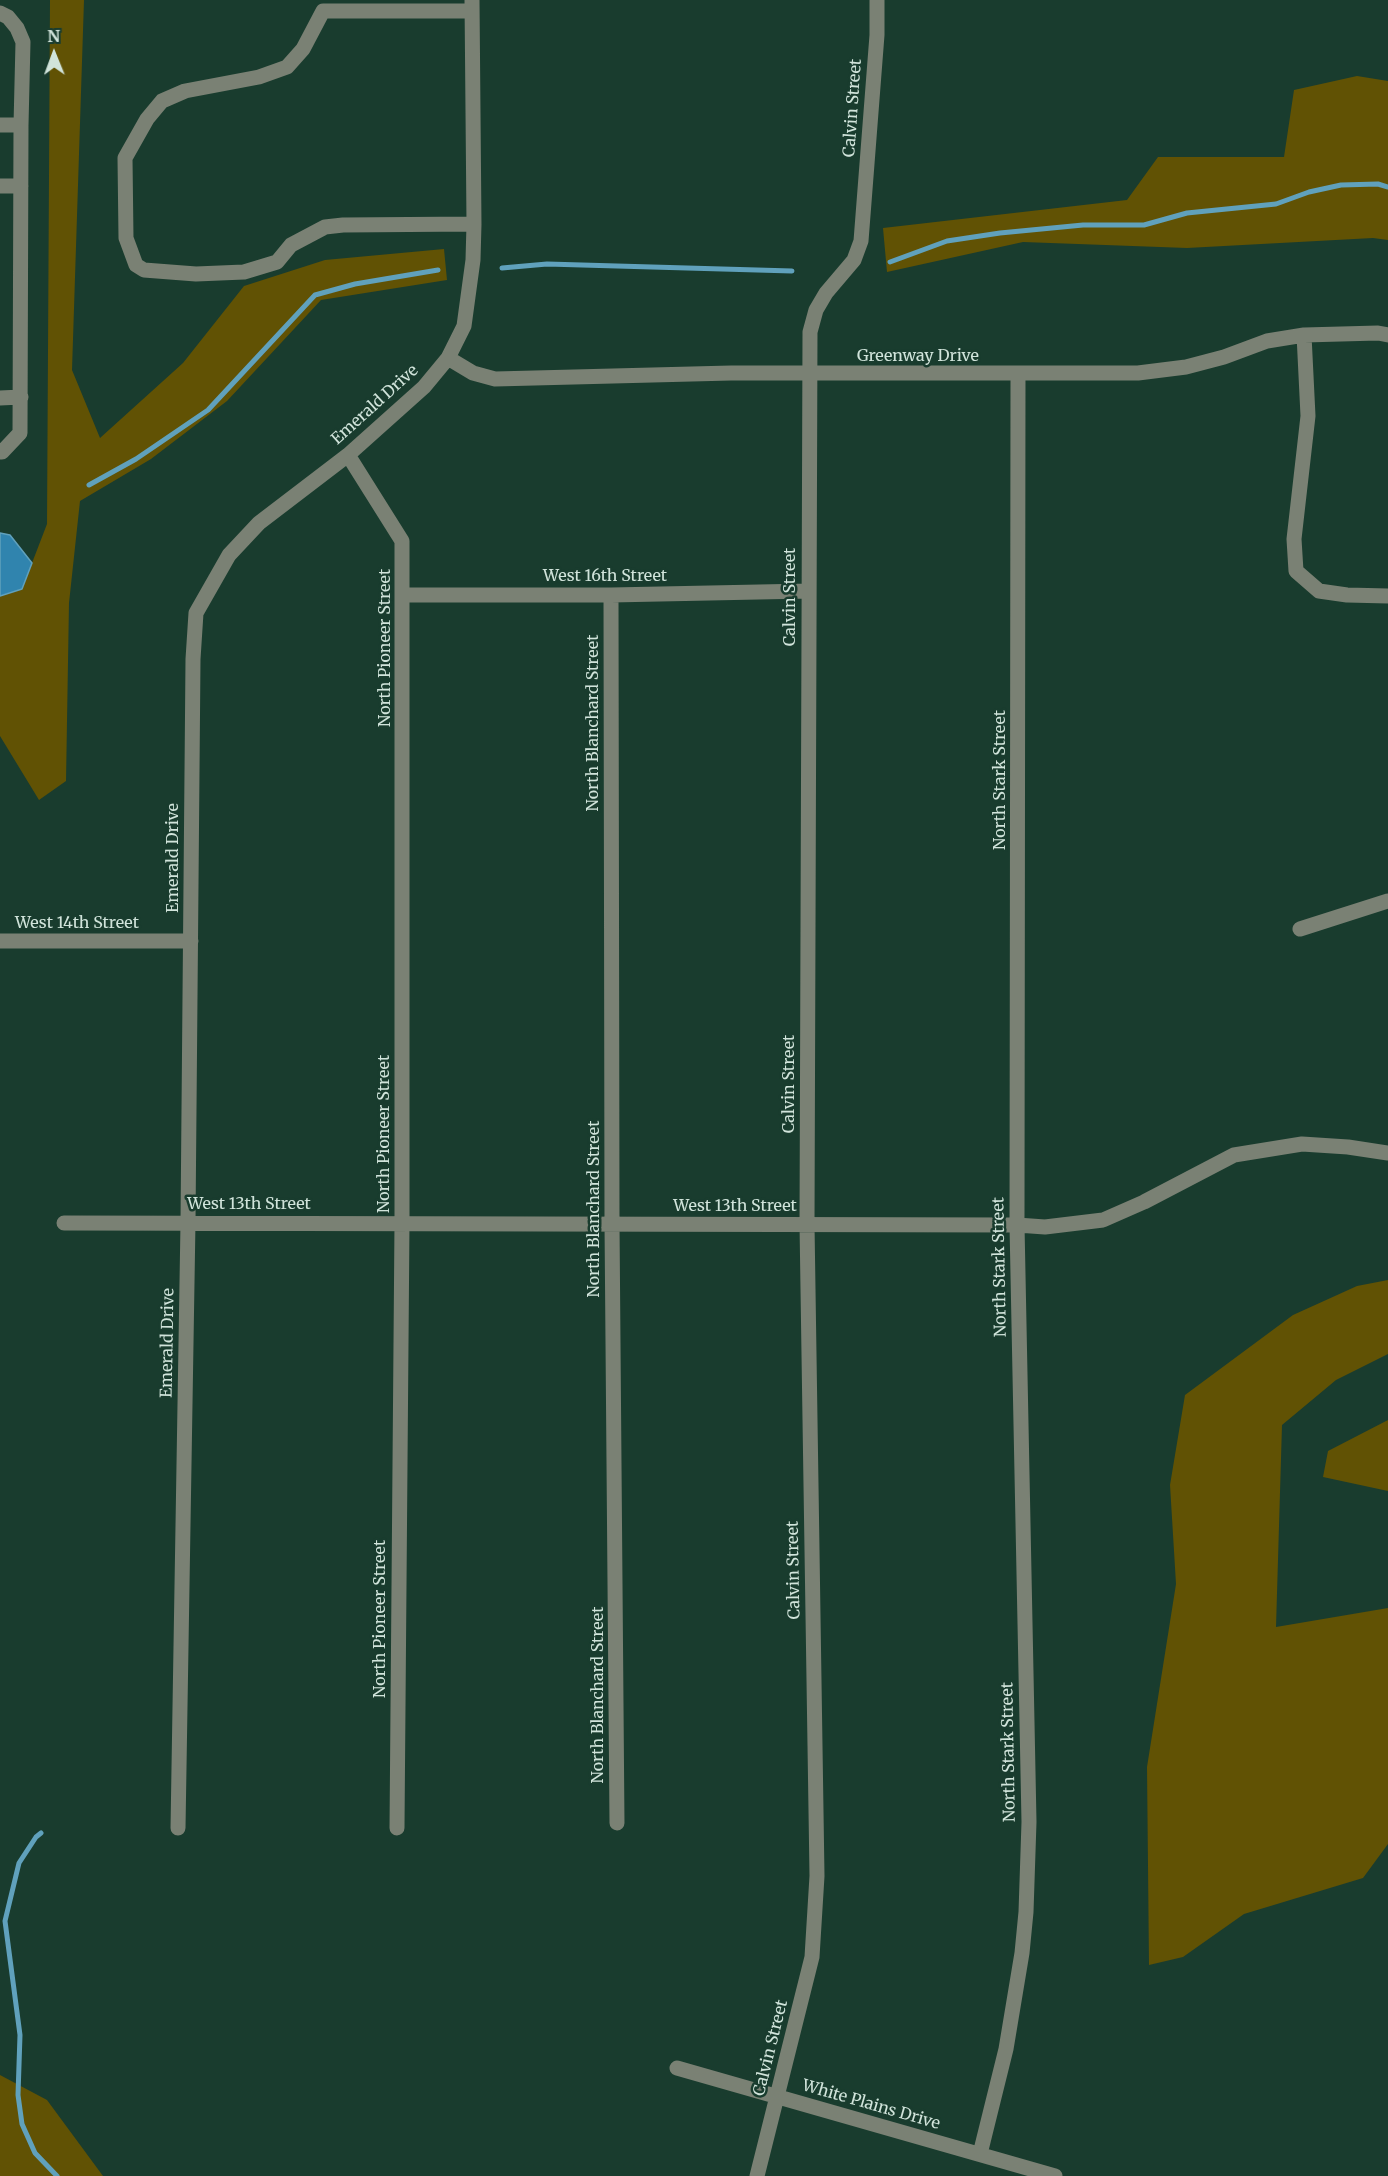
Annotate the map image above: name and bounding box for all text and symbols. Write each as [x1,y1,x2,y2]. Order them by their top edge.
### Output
north arrow [24,24,84,84]
text: N [47,26,60,46]
street label: Calvin Street [840,58,866,158]
street label: Greenway Drive [857,346,979,366]
street label: Emerald Drive [328,361,422,449]
street label: Calvin Street [780,548,800,646]
street label: West 16th Street [543,566,667,586]
street label: North Pioneer Street [375,569,395,727]
street label: North Blanchard Street [583,635,603,811]
street label: North Stark Street [990,710,1010,850]
street label: Emerald Drive [163,803,183,913]
street label: West 14th Street [15,913,139,933]
street label: Calvin Street [779,1035,799,1133]
street label: North Pioneer Street [374,1055,394,1213]
street label: North Blanchard Street [584,1121,604,1297]
street label: West 13th Street [187,1194,311,1214]
street label: West 13th Street [673,1196,797,1216]
street label: North Stark Street [989,1197,1011,1337]
street label: Emerald Drive [157,1288,179,1398]
street label: Calvin Street [784,1521,804,1619]
street label: North Pioneer Street [370,1540,390,1698]
street label: North Blanchard Street [588,1607,608,1783]
street label: North Stark Street [998,1682,1020,1822]
street label: Calvin Street [750,1998,792,2098]
street label: White Plains Drive [800,2076,942,2134]

